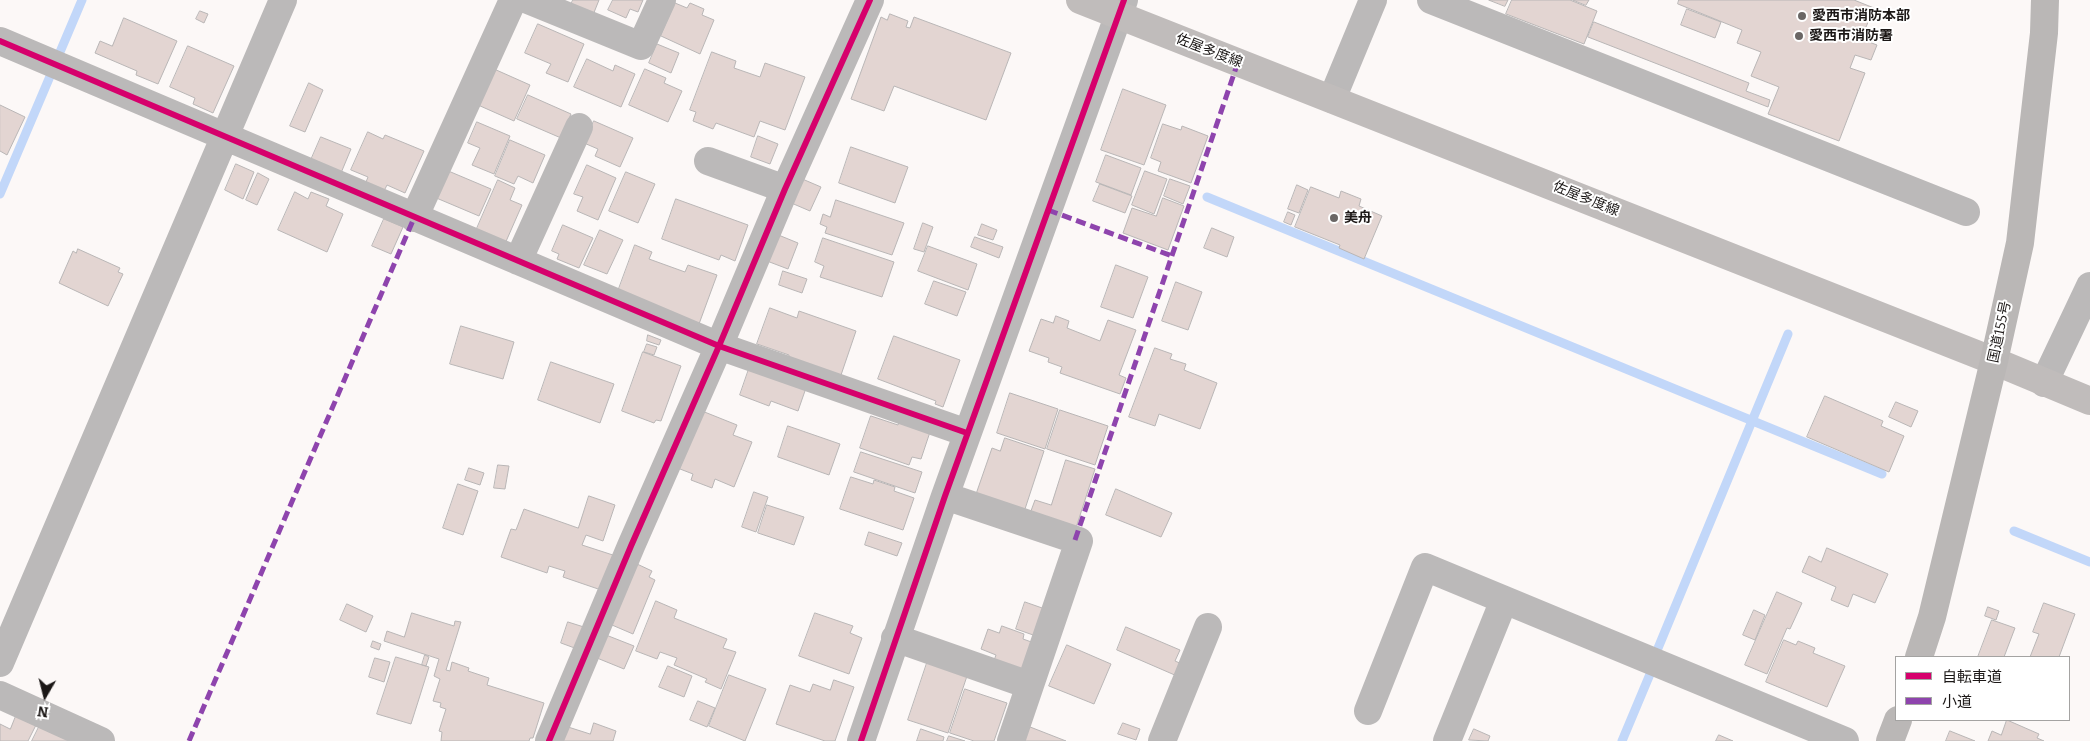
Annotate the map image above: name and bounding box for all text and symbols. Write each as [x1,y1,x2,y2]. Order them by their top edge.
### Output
place label: 愛西市消防本部 [1812,8,1910,24]
marker: 愛西市消防本部 [1796,10,1808,22]
place label: 愛西市消防署 [1809,28,1893,44]
marker: 愛西市消防署 [1793,30,1805,42]
street label: 佐屋多度線 [1173,31,1245,71]
street label: 佐屋多度線 [1550,178,1622,220]
place label: 美舟 [1344,210,1372,226]
marker: 美舟 [1328,212,1340,224]
street label: 国道155号 [1985,300,2015,364]
legend [1895,656,2070,721]
text: 自転車道 [1942,668,2002,686]
north arrow [20,671,70,721]
text: 小道 [1942,693,1972,711]
text: N [36,702,49,721]

